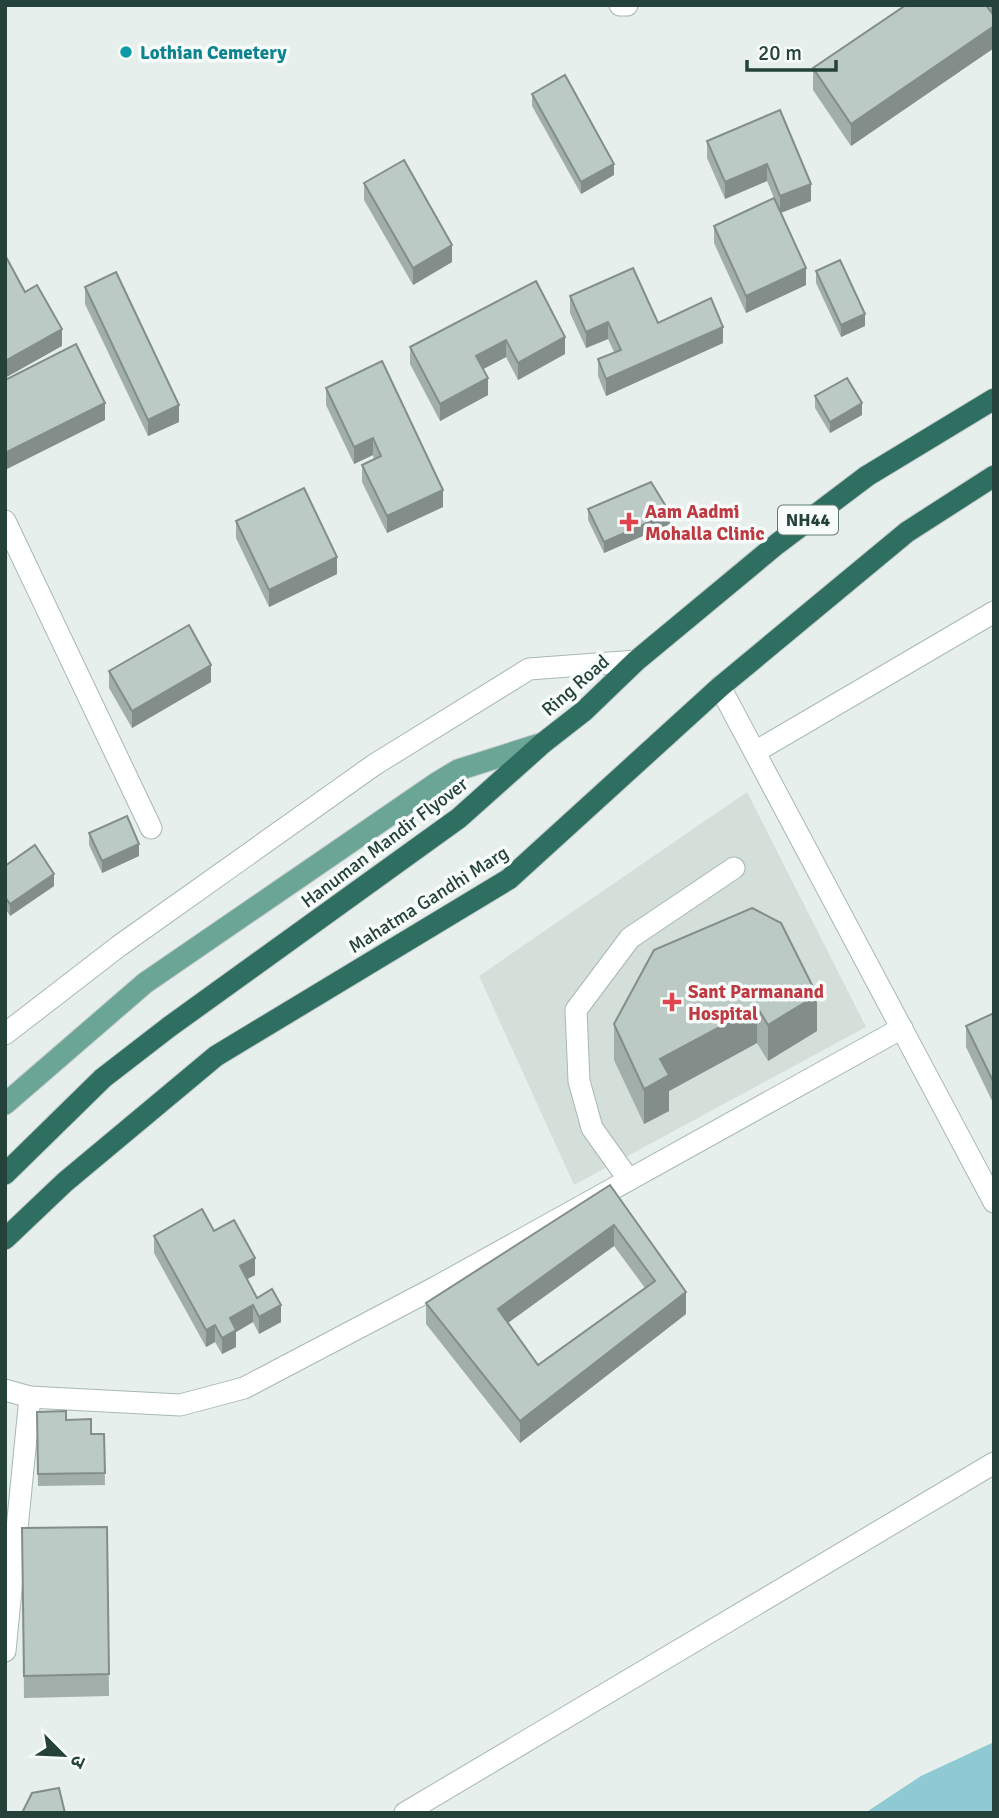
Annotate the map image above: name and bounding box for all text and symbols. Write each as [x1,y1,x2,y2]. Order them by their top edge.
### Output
scale bar [747,28,836,72]
text: 20 m [758,40,802,66]
place label: Lothian Cemetery [140,41,287,65]
marker: Lothian Cemetery [118,44,134,60]
place label: Aam Aadmi Mohalla Clinic [645,500,765,546]
road number: NH44 [778,506,838,534]
marker: Aam Aadmi Mohalla Clinic [619,512,639,532]
street label: Ring Road [537,650,614,722]
street label: Hanuman Mandir Flyover [296,772,473,913]
street label: Mahatma Gandhi Marg [344,841,513,959]
place label: Sant Parmanand Hospital [688,980,824,1026]
marker: Sant Parmanand Hospital [662,992,682,1012]
north arrow [28,1720,98,1790]
text: उ [64,1752,91,1772]

